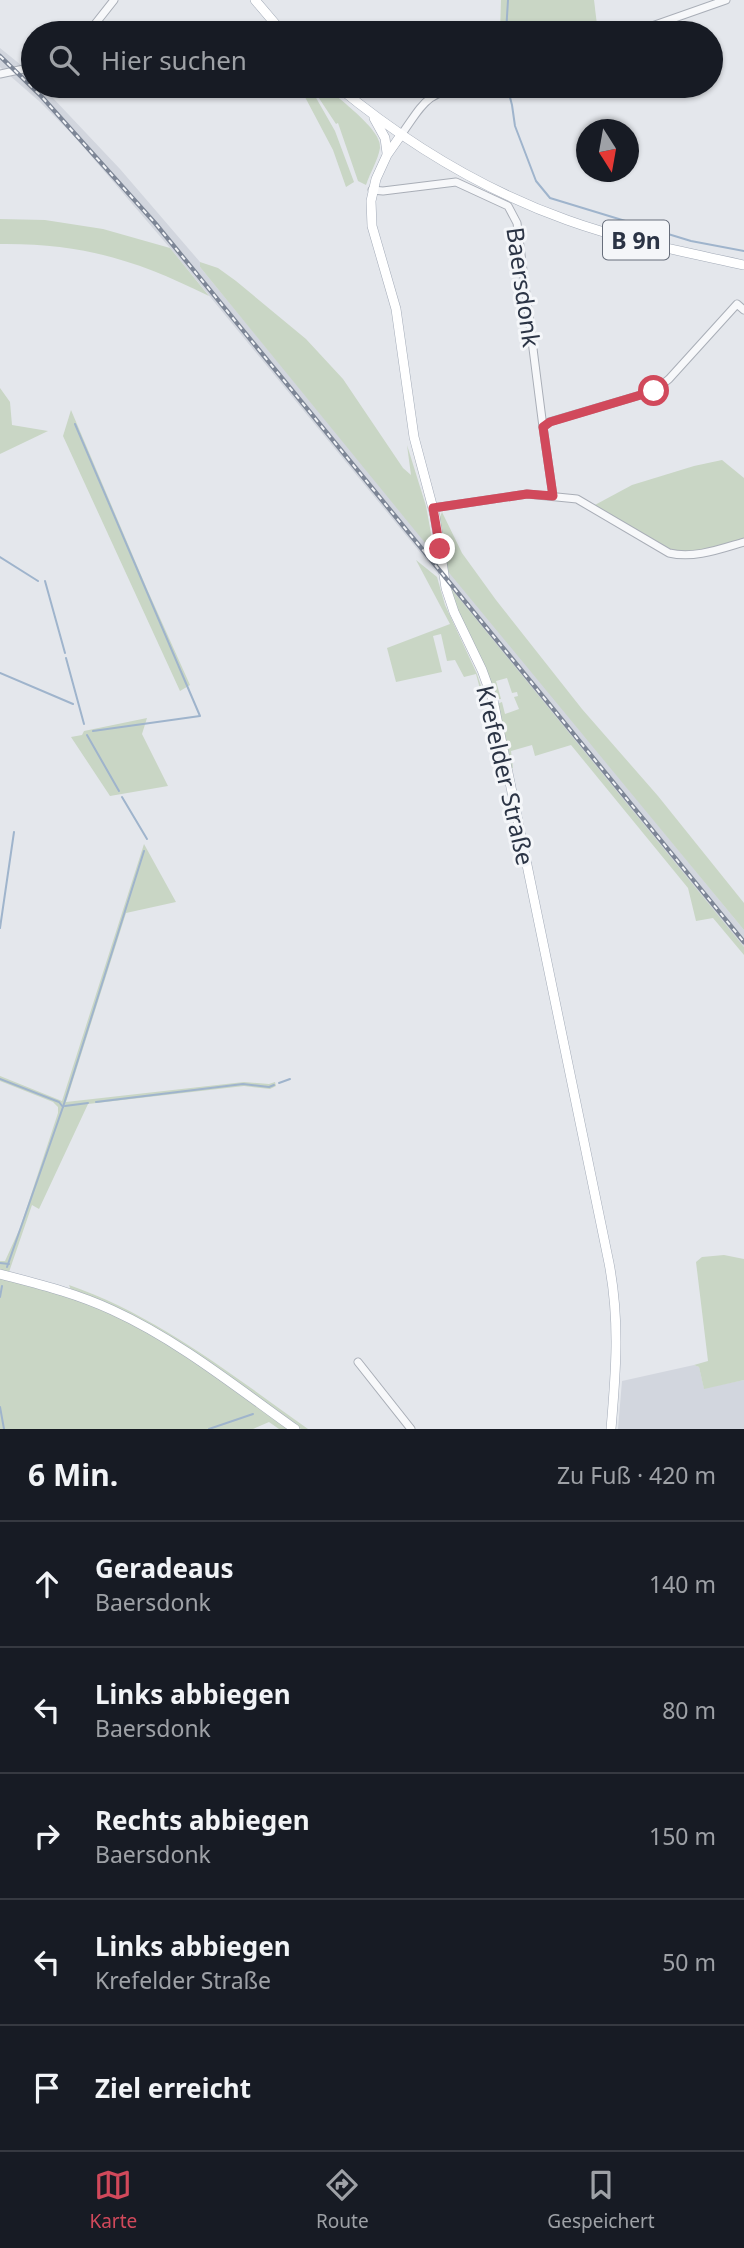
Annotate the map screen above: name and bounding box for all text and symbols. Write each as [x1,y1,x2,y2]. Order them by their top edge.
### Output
search box [21,21,723,98]
icon: search [45,41,83,79]
text: Hier suchen [101,42,247,78]
north arrow [576,119,639,182]
road number: B 9n [603,220,669,260]
street label: Baersdonk [499,225,549,349]
route start [638,375,669,406]
route end [424,533,455,564]
street label: Krefelder Straße [469,682,543,868]
text: 6 Min. [28,1454,118,1495]
text: Zu Fuß · 420 m [557,1459,716,1491]
text: Geradeaus [95,1550,234,1586]
icon: ahead [28,1565,66,1603]
text: 140 m [649,1568,716,1600]
text: Baersdonk [95,1586,211,1618]
text: Links abbiegen [95,1676,291,1712]
icon: left [28,1691,66,1729]
text: 80 m [662,1694,716,1726]
text: Baersdonk [95,1712,211,1744]
text: Rechts abbiegen [95,1802,310,1838]
icon: right [28,1817,66,1855]
text: 150 m [649,1820,716,1852]
text: Baersdonk [95,1838,211,1870]
text: Links abbiegen [95,1928,291,1964]
icon: left [28,1943,66,1981]
text: 50 m [662,1946,716,1978]
text: Krefelder Straße [95,1964,271,1996]
icon: arrive [28,2069,66,2107]
text: Ziel erreicht [95,2070,251,2106]
tab: Karte [89,2166,137,2234]
tab: Route [316,2166,369,2234]
tab: Gespeichert [547,2166,655,2234]

